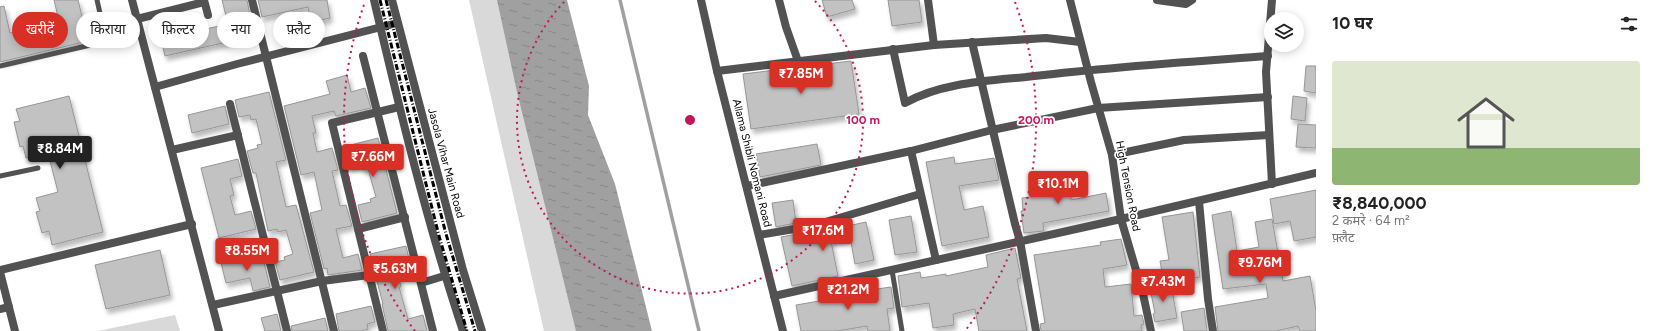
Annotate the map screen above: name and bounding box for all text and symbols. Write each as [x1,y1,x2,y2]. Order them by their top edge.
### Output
chip: खरीदें [12,12,68,48]
chip: किराया [76,12,140,48]
chip: फ़िल्टर [148,12,209,48]
chip: नया [217,12,265,48]
chip: फ़्लैट [273,12,325,48]
map controls [1264,12,1304,52]
button: layers [1264,12,1304,52]
text: 10 घर [1332,13,1373,33]
icon: filters [1618,13,1640,35]
pin: ₹7.85M [768,61,834,95]
text: ₹7.85M [779,66,823,81]
icon: home [1450,87,1522,159]
street label: Allama Shibli Nomani Road [730,98,774,228]
street label: Jasola Vihar Main Road [425,106,467,220]
centre of rings [683,113,697,127]
text: 100 m [846,113,880,127]
text: 200 m [1018,113,1054,127]
pin: ₹8.84M [27,136,93,170]
street label: High Tension Road [1113,140,1143,232]
text: ₹8.84M [37,141,83,156]
pin: ₹7.66M [340,144,406,178]
text: ₹7.66M [351,149,395,164]
pin: ₹10.1M [1025,171,1091,205]
text: ₹10.1M [1037,176,1079,191]
text: ₹8,840,000 [1332,193,1427,213]
text: 2 कमरे · 64 m² [1332,213,1410,228]
pin: ₹17.6M [790,218,856,252]
text: ₹17.6M [802,223,844,238]
text: फ़्लैट [1332,230,1355,245]
pin: ₹8.55M [214,238,280,272]
text: ₹8.55M [224,243,270,258]
pin: ₹9.76M [1227,250,1293,284]
text: ₹9.76M [1238,255,1282,270]
pin: ₹5.63M [362,256,428,290]
text: ₹5.63M [373,261,417,276]
pin: ₹7.43M [1130,269,1196,303]
text: ₹7.43M [1141,274,1185,289]
pin: ₹21.2M [815,277,881,311]
text: ₹21.2M [827,282,869,297]

